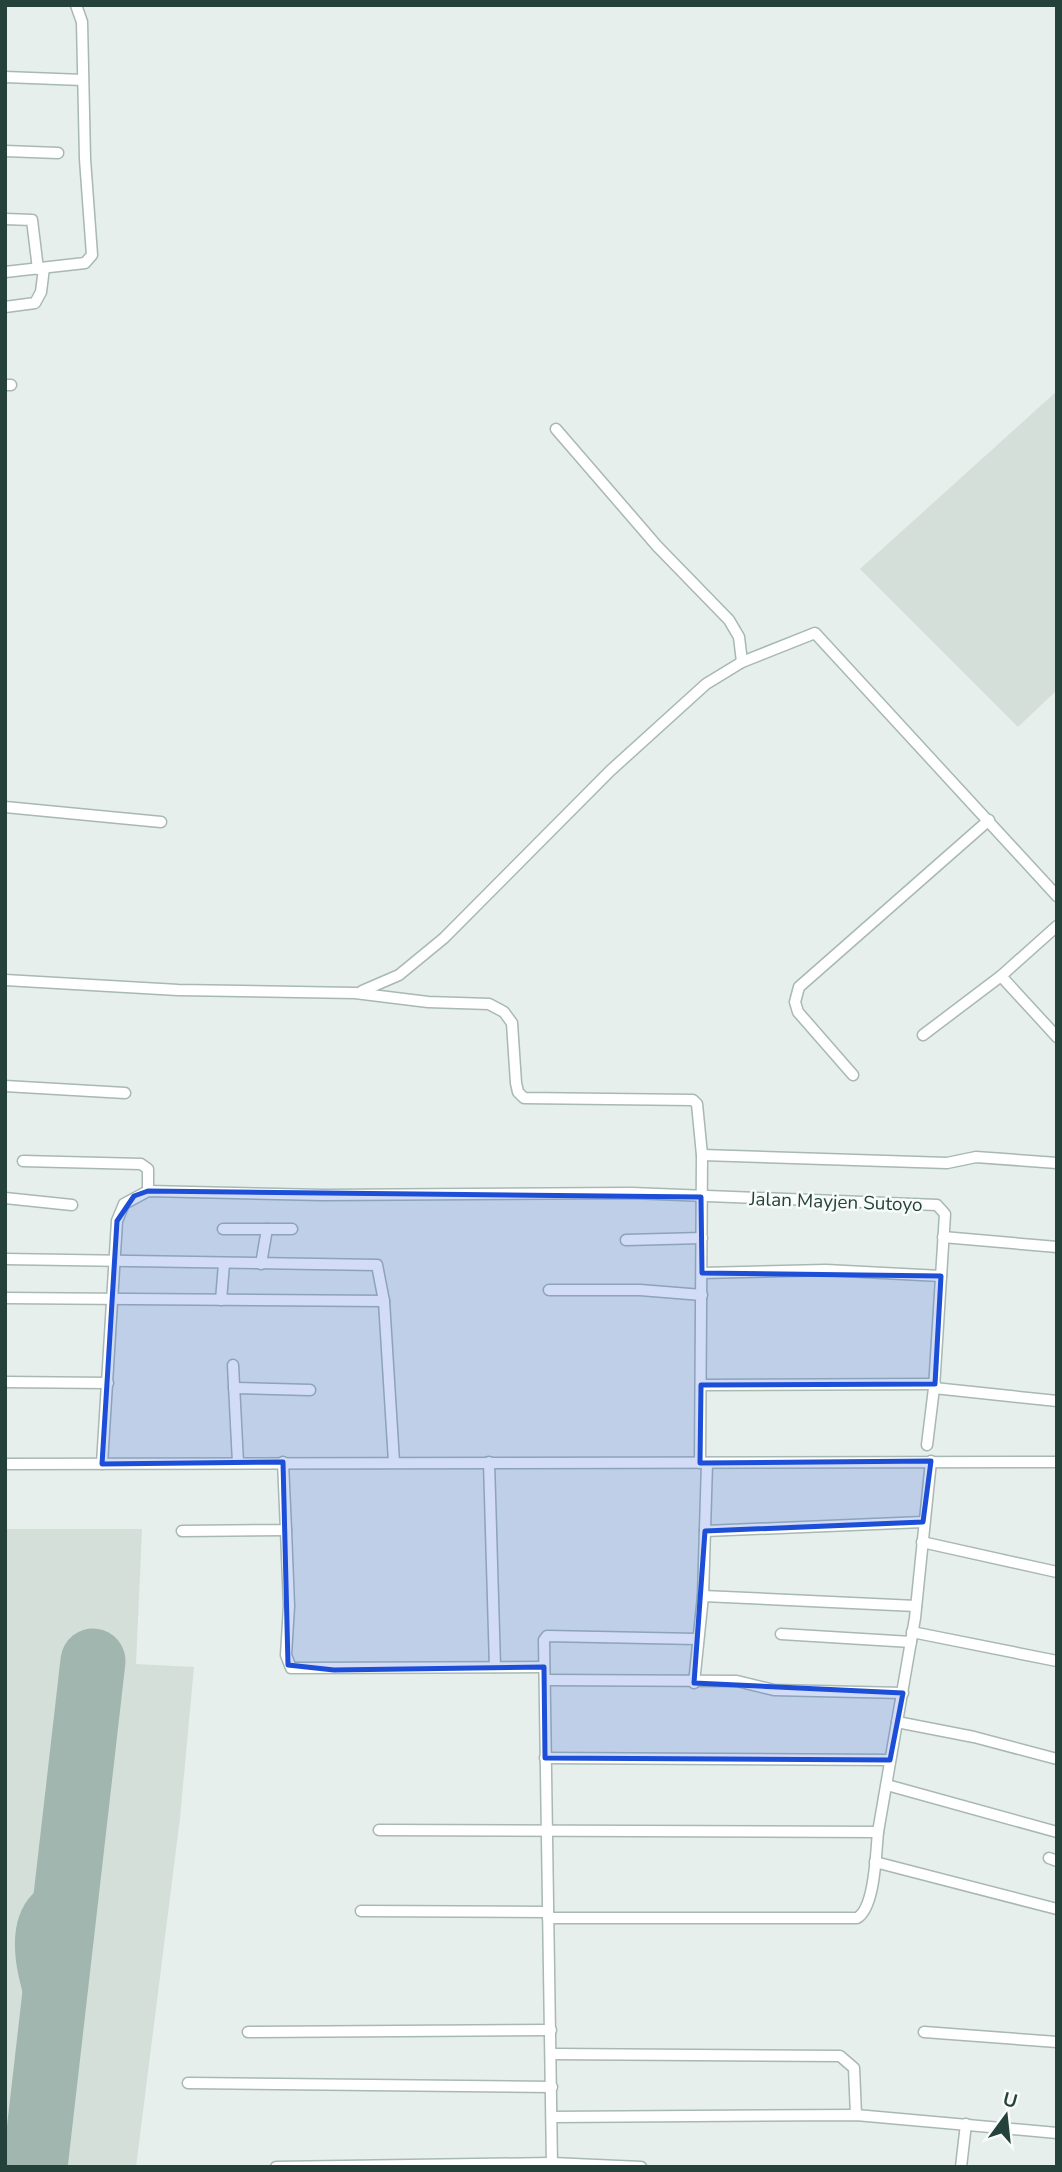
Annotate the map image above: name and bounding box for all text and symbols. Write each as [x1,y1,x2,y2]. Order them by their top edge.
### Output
street label: Jalan Mayjen Sutoyo [748,1186,923,1218]
north arrow [971,2081,1041,2151]
text: U [1000,2086,1020,2115]

